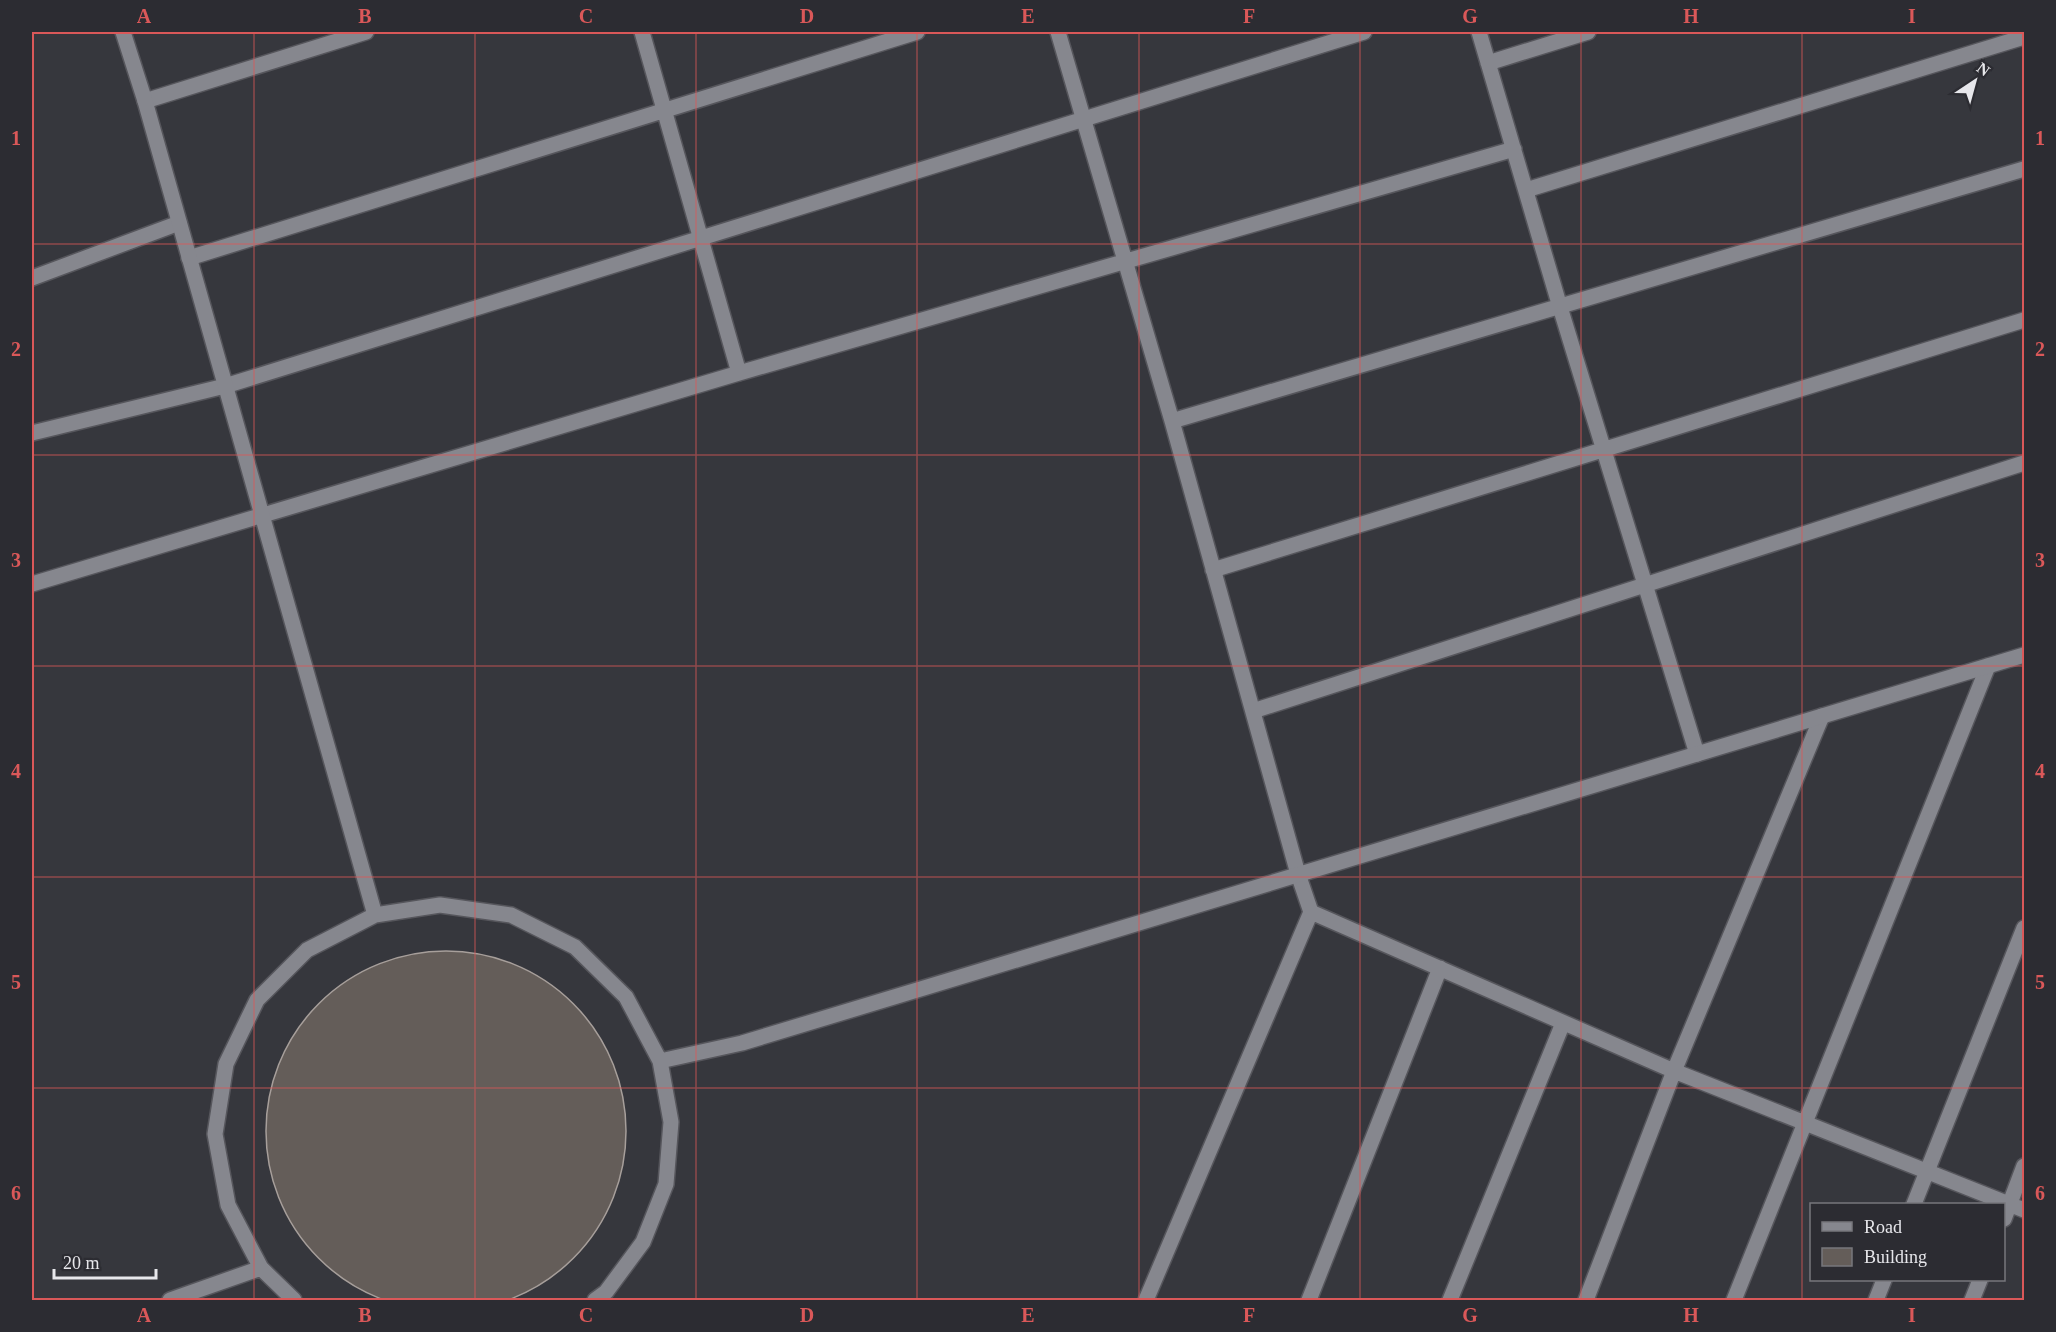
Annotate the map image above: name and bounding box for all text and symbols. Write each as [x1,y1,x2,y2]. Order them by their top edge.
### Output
text: A [137,5,152,27]
text: B [358,5,372,27]
text: C [579,5,593,27]
text: D [800,5,814,27]
text: E [1021,5,1035,27]
text: F [1243,5,1255,27]
text: G [1462,5,1478,27]
text: H [1683,5,1699,27]
text: I [1908,5,1916,27]
north arrow [1945,51,2005,111]
text: N [1974,59,1994,80]
text: 1 [11,127,21,149]
text: 1 [2035,127,2045,149]
text: 2 [11,338,21,360]
text: 2 [2035,338,2045,360]
text: 3 [11,549,21,571]
text: 3 [2035,549,2045,571]
text: 4 [11,760,21,782]
text: 4 [2035,760,2045,782]
text: 5 [11,971,21,993]
text: 5 [2035,971,2045,993]
text: 6 [11,1182,21,1204]
text: 6 [2035,1182,2045,1204]
legend [1810,1203,2005,1281]
text: Road [1864,1217,1902,1237]
scale bar [54,1242,156,1280]
text: Building [1864,1247,1927,1267]
text: 20 m [63,1253,100,1273]
text: A [137,1304,152,1326]
text: B [358,1304,372,1326]
text: C [579,1304,593,1326]
text: D [800,1304,814,1326]
text: E [1021,1304,1035,1326]
text: F [1243,1304,1255,1326]
text: G [1462,1304,1478,1326]
text: H [1683,1304,1699,1326]
text: I [1908,1304,1916,1326]

